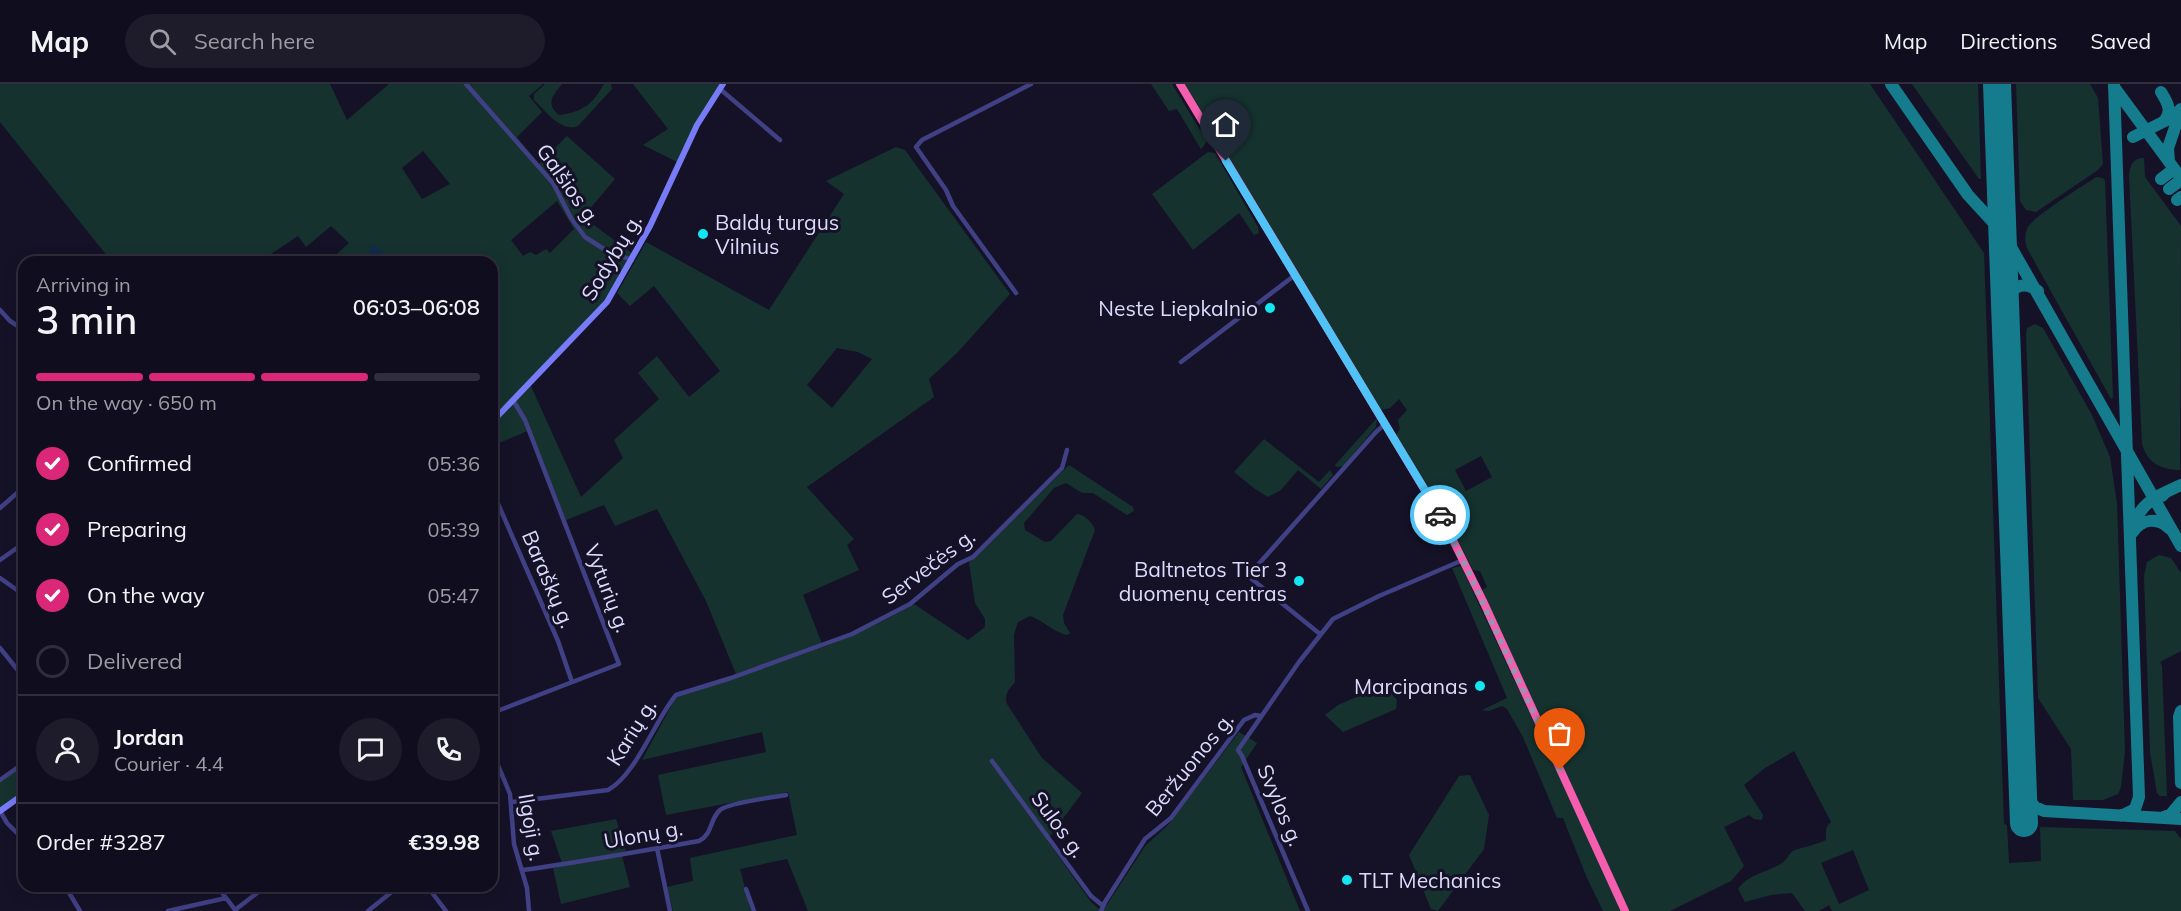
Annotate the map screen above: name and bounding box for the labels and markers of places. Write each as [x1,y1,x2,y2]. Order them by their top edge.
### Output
pin [1200,99,1251,161]
place label: Baldų turgus Vilnius [715,209,839,259]
marker: Baldų turgus Vilnius [696,227,710,241]
place label: Neste Liepkalnio [1098,295,1258,321]
marker: Neste Liepkalnio [1263,301,1277,315]
place label: Baltnetos Tier 3 duomenų centras [1119,556,1287,606]
marker: Baltnetos Tier 3 duomenų centras [1292,574,1306,588]
place label: Marcipanas [1354,673,1468,699]
marker: Marcipanas [1473,679,1487,693]
pin [1534,708,1585,770]
place label: TLT Mechanics [1359,867,1501,893]
marker: TLT Mechanics [1340,873,1354,887]

